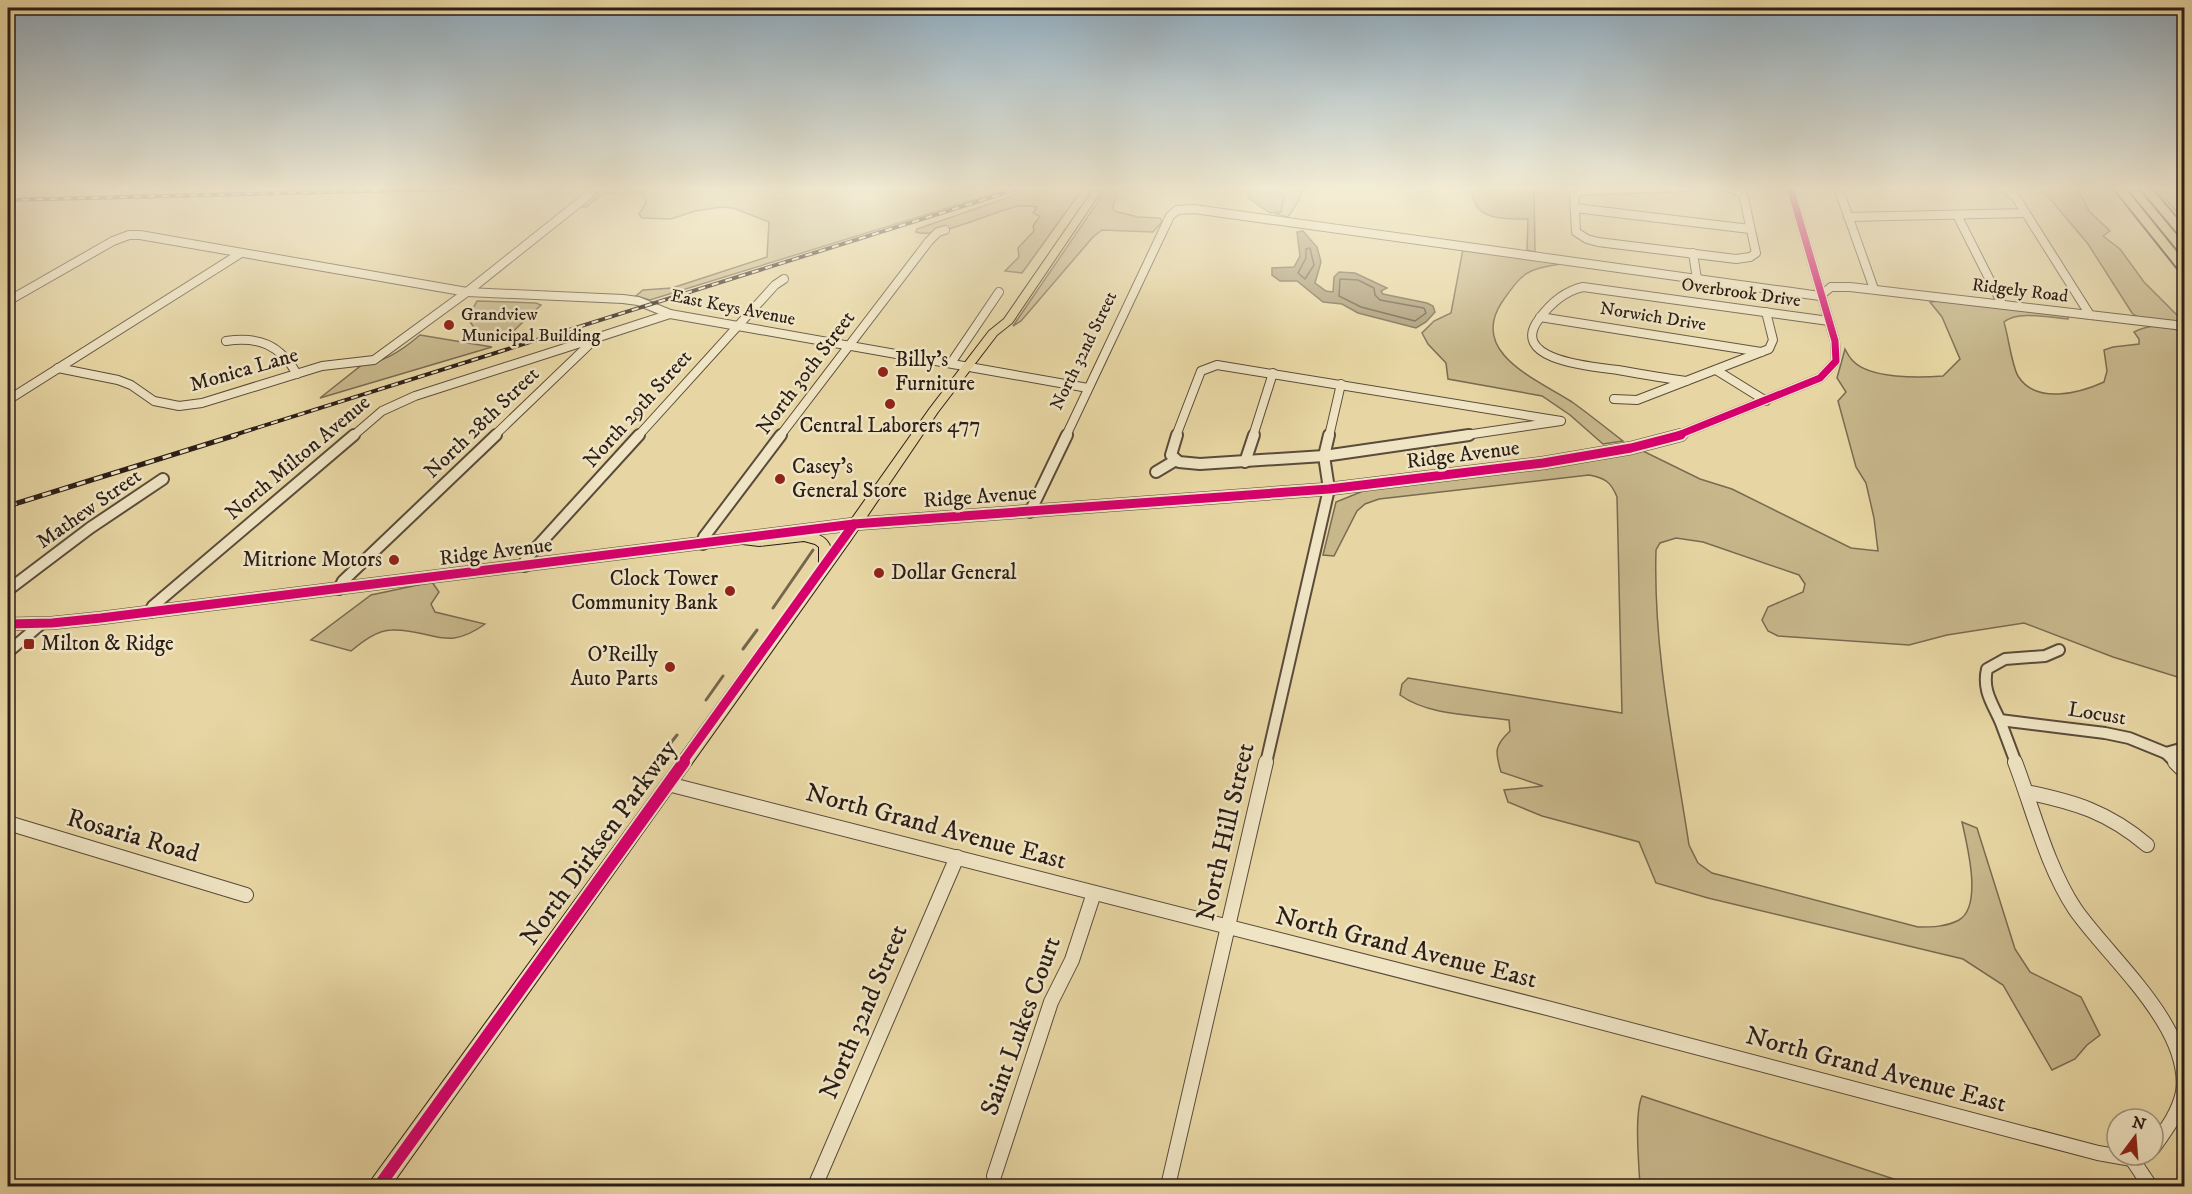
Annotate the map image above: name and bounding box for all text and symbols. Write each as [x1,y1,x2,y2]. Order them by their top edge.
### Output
street label: Overbrook Drive [1680,274,1802,312]
street label: Ridgely Road [1971,274,2069,308]
street label: East Keys Avenue [669,285,797,331]
street label: North 32nd Street [1046,288,1122,414]
street label: Norwich Drive [1598,298,1708,336]
place label: Grandview Municipal Building [461,304,600,347]
street label: North 30th Street [751,306,861,440]
marker: Grandview Municipal Building [442,318,456,332]
street label: Monica Lane [187,342,302,398]
street label: North 29th Street [578,344,698,473]
place label: Billy's Furniture [895,347,975,397]
street label: North 28th Street [419,361,545,484]
marker: Billy's Furniture [876,365,890,379]
street label: North Milton Avenue [220,390,376,526]
marker: Central Laborers 477 [883,397,897,411]
place label: Central Laborers 477 [799,413,981,439]
street label: Ridge Avenue [1405,435,1521,475]
place label: Casey's General Store [792,454,907,504]
street label: Mathew Street [32,463,147,555]
marker: Casey's General Store [773,472,787,486]
street label: Ridge Avenue [922,480,1038,514]
street label: Ridge Avenue [438,532,554,572]
place label: Mitrione Motors [242,547,382,573]
marker: Mitrione Motors [387,553,401,567]
place label: Dollar General [891,560,1017,586]
place label: Clock Tower Community Bank [571,566,719,616]
marker: Dollar General [872,566,886,580]
marker: Clock Tower Community Bank [723,584,737,598]
place label: Milton & Ridge [41,631,174,657]
marker: Milton & Ridge [22,637,36,651]
place label: O'Reilly Auto Parts [570,642,659,692]
marker: O'Reilly Auto Parts [663,660,677,674]
street label: Locust [2066,697,2128,731]
street label: North Dirksen Parkway [513,733,685,952]
street label: North Hill Street [1189,740,1263,924]
street label: North Grand Avenue East [802,776,1070,878]
street label: Rosaria Road [63,801,203,871]
street label: North Grand Avenue East [1272,900,1540,996]
street label: North 32nd Street [812,920,916,1104]
street label: Saint Lukes Court [973,932,1069,1120]
street label: North Grand Avenue East [1742,1019,2010,1121]
north arrow [2105,1107,2165,1167]
text: N [2130,1112,2148,1135]

